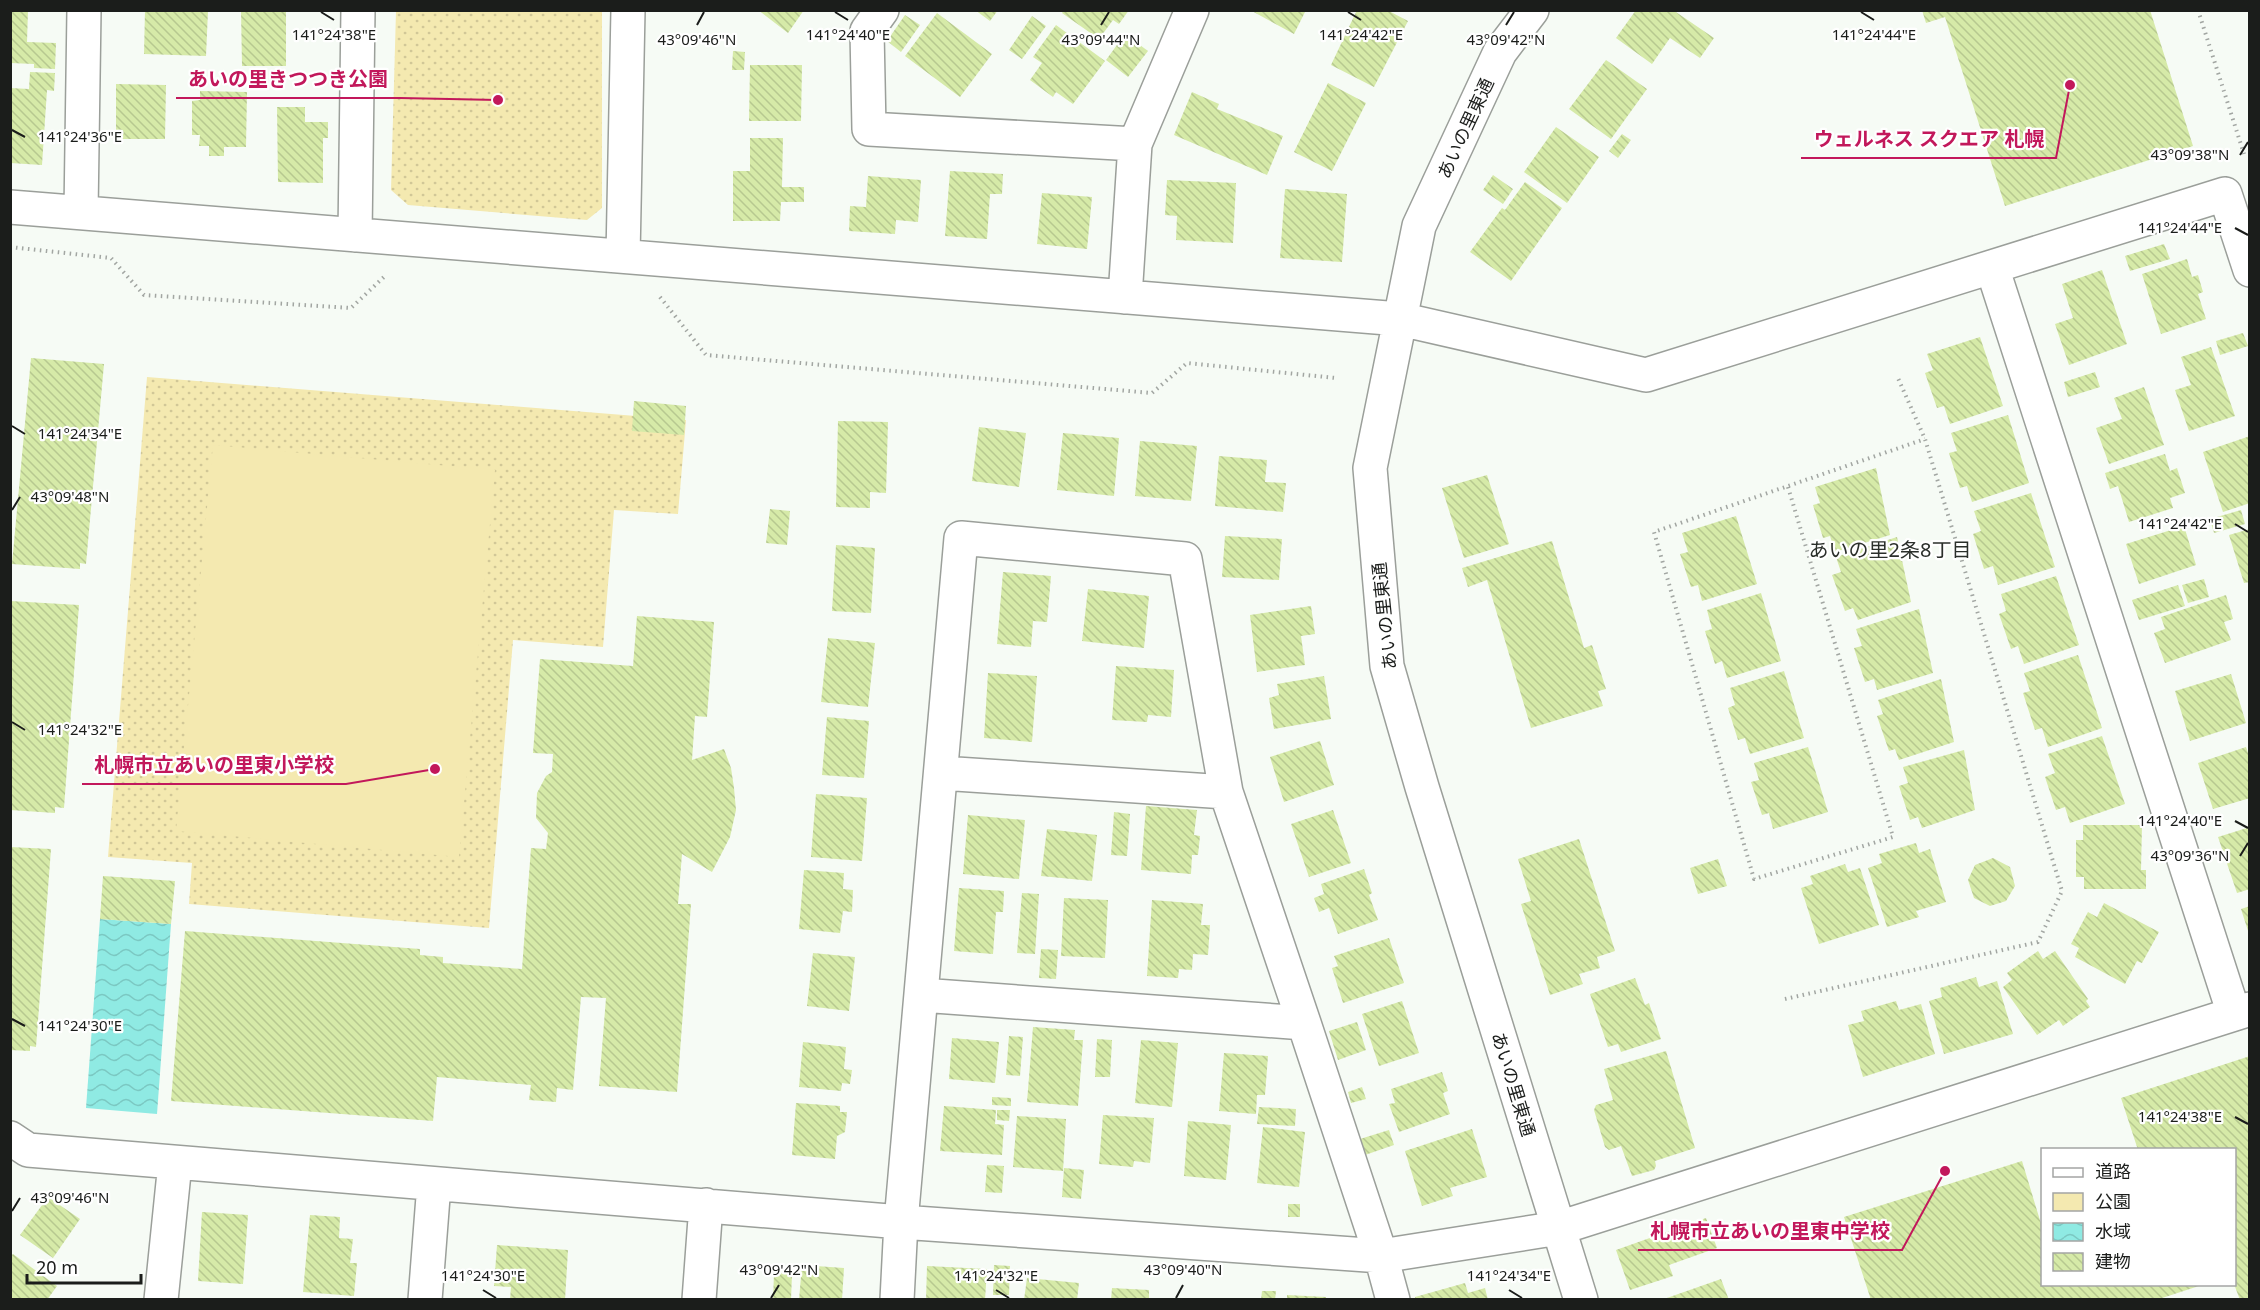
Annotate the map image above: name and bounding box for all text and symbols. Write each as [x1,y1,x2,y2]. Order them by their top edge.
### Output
text: 141°24'38"E [292,24,376,44]
text: 141°24'40"E [806,24,890,44]
text: 141°24'42"E [1319,24,1403,44]
text: 141°24'44"E [1832,24,1916,44]
text: 43°09'46"N [658,29,736,49]
text: 43°09'44"N [1062,29,1140,49]
text: 43°09'42"N [1467,29,1545,49]
callout: あいの里きつつき公園 [176,60,400,98]
text: あいの里きつつき公園 [188,65,388,92]
street label: あいの里東通 [1431,74,1499,182]
callout: ウェルネス スクエア 札幌 [1801,120,2056,158]
text: ウェルネス スクエア 札幌 [1814,125,2044,152]
text: 141°24'36"E [38,126,122,146]
text: 43°09'38"N [2151,144,2229,164]
text: 141°24'44"E [2138,217,2222,237]
text: 141°24'34"E [38,423,122,443]
text: 43°09'48"N [31,486,109,506]
text: 141°24'42"E [2138,513,2222,533]
district label: あいの里2条8丁目 [1809,536,1971,563]
street label: あいの里東通 [1366,561,1402,671]
text: 141°24'32"E [38,719,122,739]
callout: 札幌市立あいの里東小学校 [82,746,346,784]
text: 札幌市立あいの里東小学校 [94,751,334,778]
text: 141°24'40"E [2138,810,2222,830]
text: 43°09'36"N [2151,845,2229,865]
text: 141°24'30"E [38,1015,122,1035]
street label: あいの里東通 [1487,1029,1541,1139]
text: 141°24'38"E [2138,1106,2222,1126]
legend [2041,1148,2236,1286]
text: 道路 [2095,1159,2131,1183]
text: 43°09'46"N [31,1187,109,1207]
text: 公園 [2095,1189,2131,1213]
callout: 札幌市立あいの里東中学校 [1638,1212,1902,1250]
text: 札幌市立あいの里東中学校 [1650,1217,1890,1244]
text: 水域 [2095,1219,2131,1243]
scale bar [27,1247,141,1285]
text: 建物 [2095,1249,2131,1273]
text: 20 m [36,1255,78,1279]
text: 43°09'42"N [740,1259,818,1279]
text: 43°09'40"N [1144,1259,1222,1279]
text: 141°24'30"E [441,1265,525,1285]
text: 141°24'32"E [954,1265,1038,1285]
text: 141°24'34"E [1467,1265,1551,1285]

